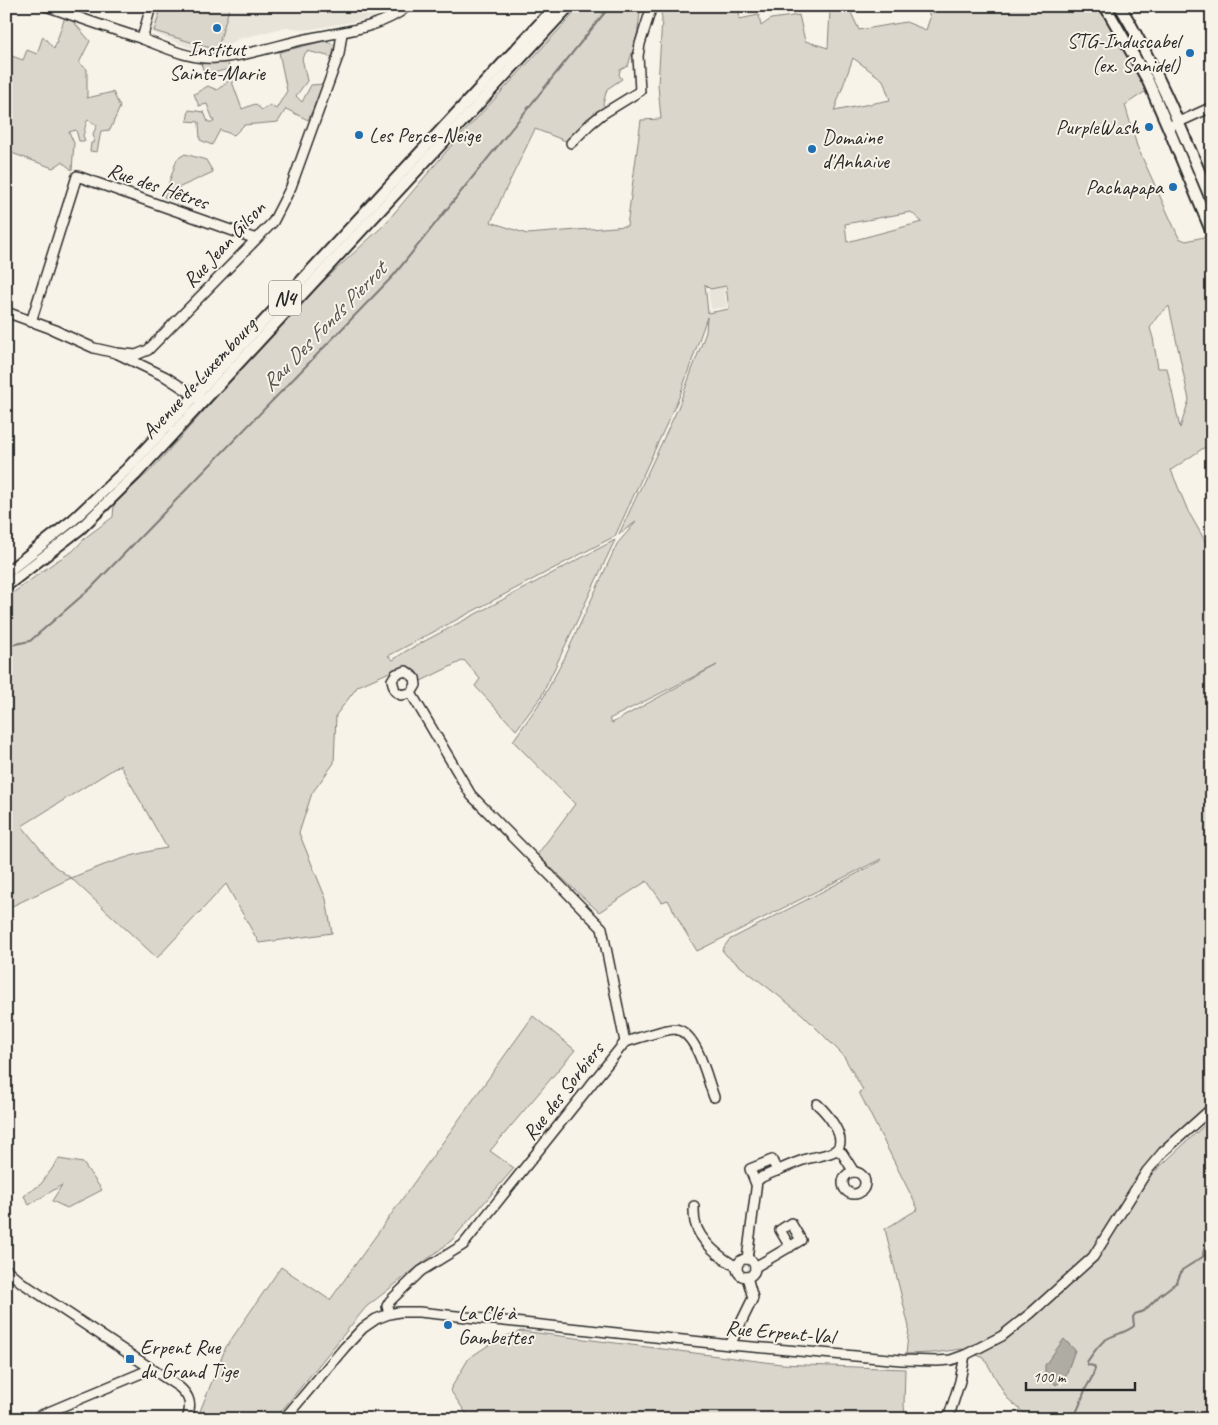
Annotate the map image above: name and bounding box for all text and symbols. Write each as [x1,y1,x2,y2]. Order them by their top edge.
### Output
marker: Institut Sainte-Marie [211,22,223,34]
place label: STG-Induscabel (ex. Sanidel) [1067,28,1183,78]
place label: Institut Sainte-Marie [169,36,266,86]
marker: STG-Induscabel (ex. Sanidel) [1184,47,1196,59]
place label: PurpleWash [1056,114,1140,140]
marker: PurpleWash [1143,121,1155,133]
place label: Les Perce-Neige [369,122,481,148]
place label: Domaine d'Anhaive [822,124,890,174]
marker: Les Perce-Neige [353,129,365,141]
marker: Domaine d'Anhaive [806,143,818,155]
street label: Rue des Hêtres [104,157,214,216]
place label: Pachapapa [1086,174,1165,200]
marker: Pachapapa [1167,181,1179,193]
street label: Rue Jean Gilson [177,195,271,293]
water label: Rau Des Fonds Pierrot [255,253,396,397]
road number: N4 [269,280,301,316]
street label: Avenue de Luxembourg [136,311,263,444]
street label: Rue des Sorbiers [517,1035,610,1145]
place label: La Clé à Gambettes [458,1300,535,1350]
street label: Rue Erpent-Val [725,1314,839,1350]
marker: La Clé à Gambettes [442,1319,454,1331]
place label: Erpent Rue du Grand Tige [140,1334,240,1384]
marker: Erpent Rue du Grand Tige [124,1353,136,1365]
scale bar [1026,1360,1134,1392]
text: 100 m [1033,1368,1067,1387]

